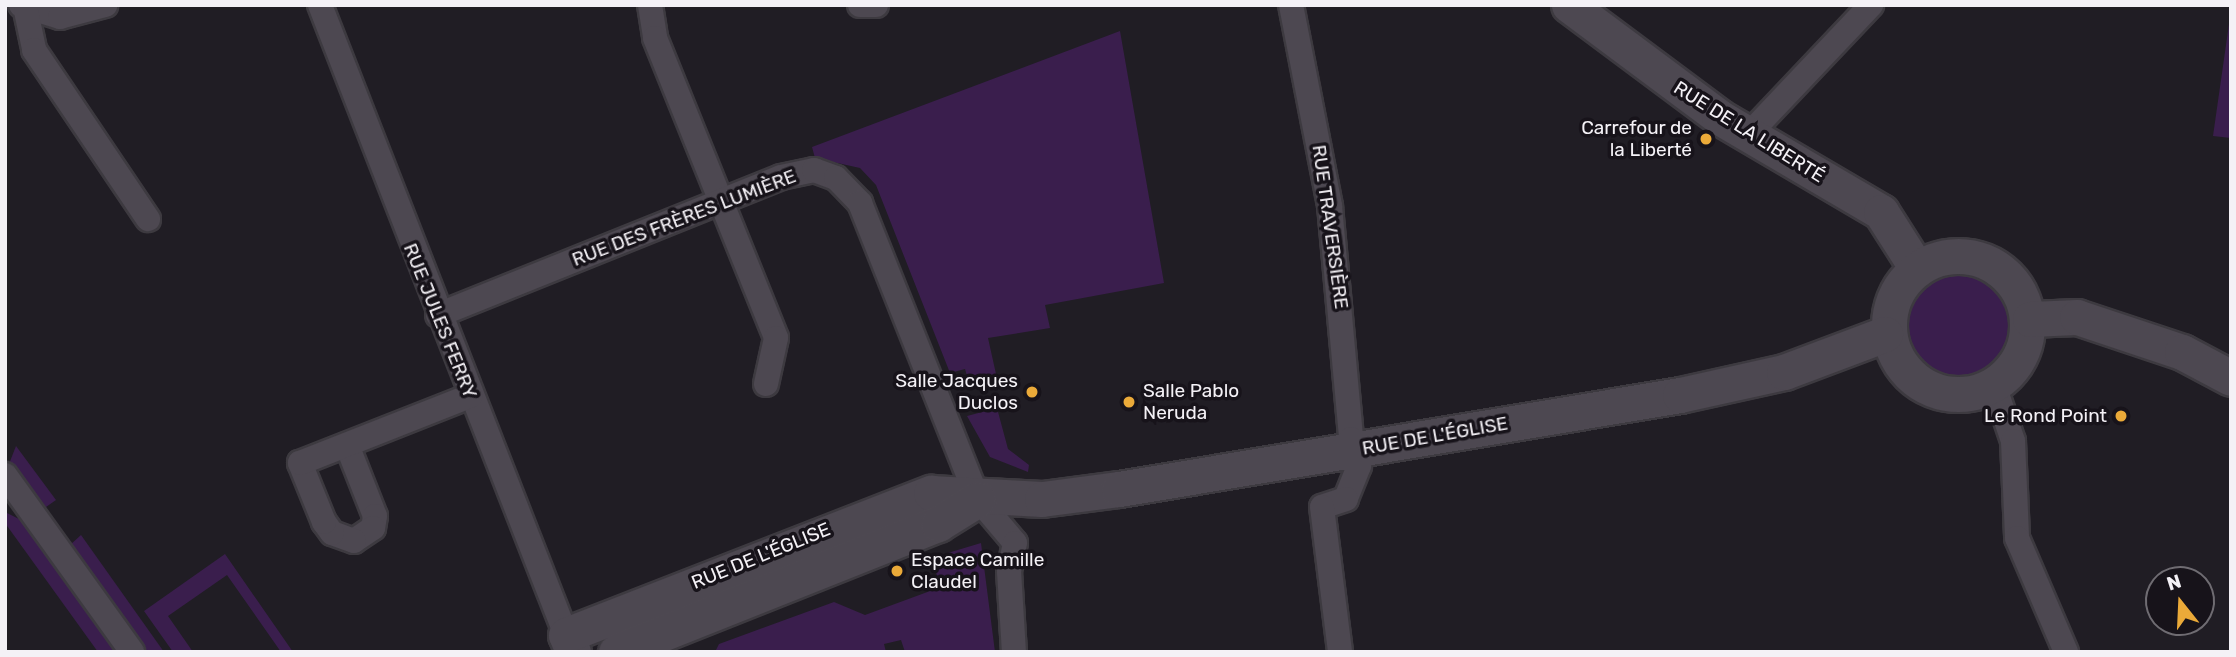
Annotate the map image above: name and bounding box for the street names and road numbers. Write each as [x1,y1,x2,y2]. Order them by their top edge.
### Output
street label: RUE DE LA LIBERTÉ [1669,76,1829,188]
street label: RUE TRAVERSIÈRE [1307,143,1353,311]
street label: RUE DES FRÈRES LUMIÈRE [569,165,799,271]
street label: RUE JULES FERRY [398,240,482,402]
street label: RUE DE L'ÉGLISE [1360,412,1510,460]
street label: RUE DE L'ÉGLISE [688,518,834,594]

